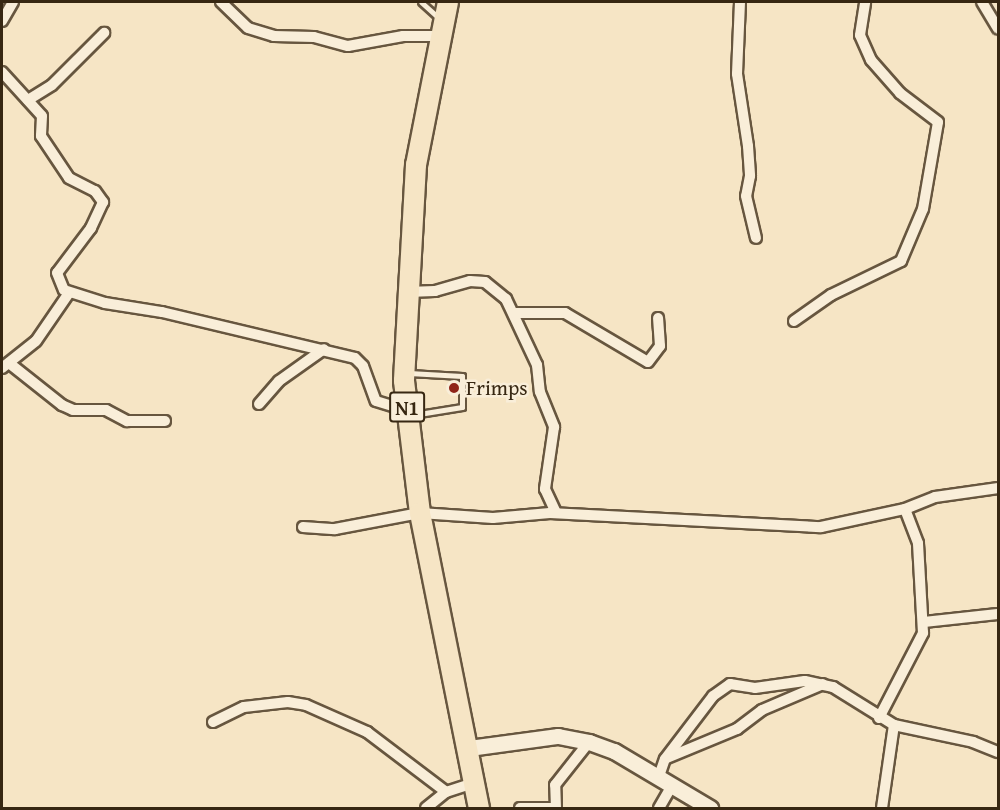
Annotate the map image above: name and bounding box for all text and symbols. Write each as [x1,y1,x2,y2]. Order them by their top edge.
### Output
place label: Frimps [466,375,528,401]
marker: Frimps [447,381,461,395]
road number: N1 [389,390,425,424]

